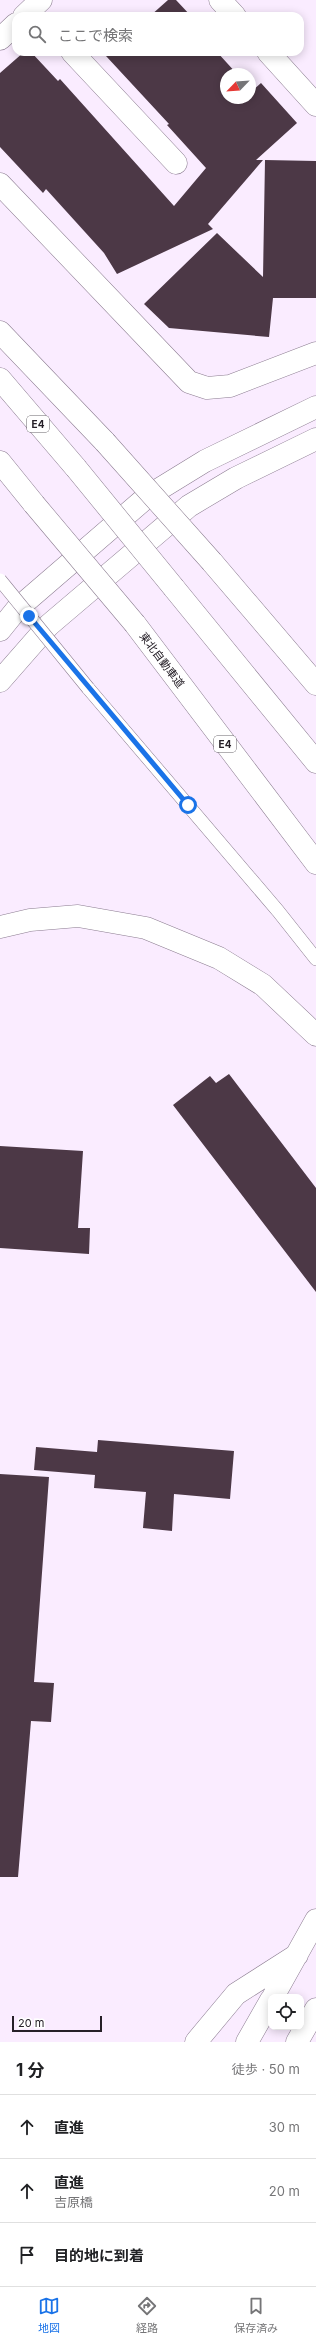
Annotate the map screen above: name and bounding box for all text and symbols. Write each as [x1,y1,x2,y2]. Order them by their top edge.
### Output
search box [12,12,304,56]
icon: search [26,23,48,45]
text: ここで検索 [58,26,133,45]
north arrow [220,68,256,104]
road number: E4 [27,416,49,432]
route end [20,607,38,625]
street label: 東北自動車道 [137,629,187,691]
road number: E4 [214,736,236,752]
route start [179,796,197,814]
map controls [268,1994,304,2030]
button: locate [268,1994,304,2030]
scale bar [12,2014,102,2033]
text: 20 m [18,2016,44,2030]
text: 1 分 [16,2060,44,2080]
text: 徒歩 · 50 m [232,2061,300,2077]
icon: ahead [16,2116,38,2138]
text: 直進 [54,2118,84,2137]
text: 30 m [269,2119,300,2135]
text: 直進 [54,2173,84,2192]
icon: ahead [16,2180,38,2202]
text: 20 m [269,2183,300,2199]
text: 吉原橋 [54,2194,93,2210]
icon: arrive [16,2244,38,2266]
text: 目的地に到着 [54,2246,144,2265]
tab: 地図 [38,2295,60,2335]
tab: 経路 [136,2295,158,2335]
tab: 保存済み [234,2295,278,2335]

